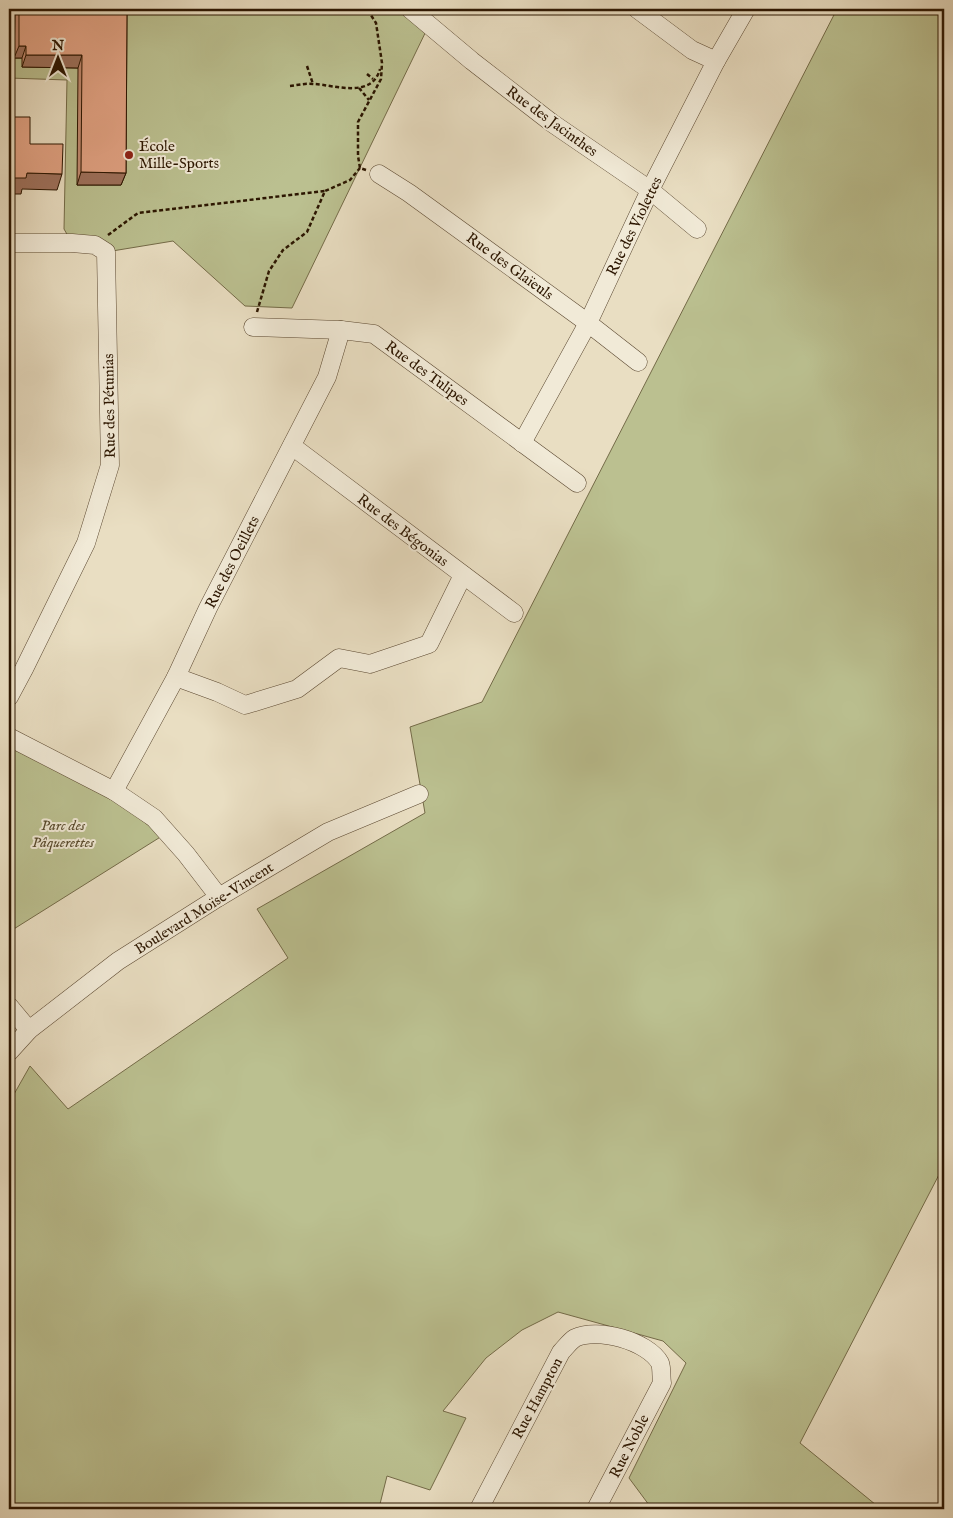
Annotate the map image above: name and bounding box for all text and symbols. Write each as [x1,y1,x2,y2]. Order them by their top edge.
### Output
north arrow [32,32,82,82]
text: N [51,37,64,55]
street label: Rue des Jacinthes [502,82,601,161]
place label: École Mille-Sports [139,137,219,173]
marker: École Mille-Sports [123,149,135,161]
street label: Rue des Violettes [602,174,667,279]
street label: Rue des Glaïeuls [462,228,557,304]
street label: Rue des Tulipes [381,337,472,410]
street label: Rue des Pétunias [99,353,120,459]
street label: Rue des Bégonias [353,490,452,571]
street label: Rue des Oeillets [201,513,264,612]
park label: Parc des Pâquerettes [32,816,95,852]
street label: Boulevard Moïse-Vincent [131,858,277,959]
street label: Rue Hampton [508,1354,567,1442]
street label: Rue Noble [605,1411,654,1481]

